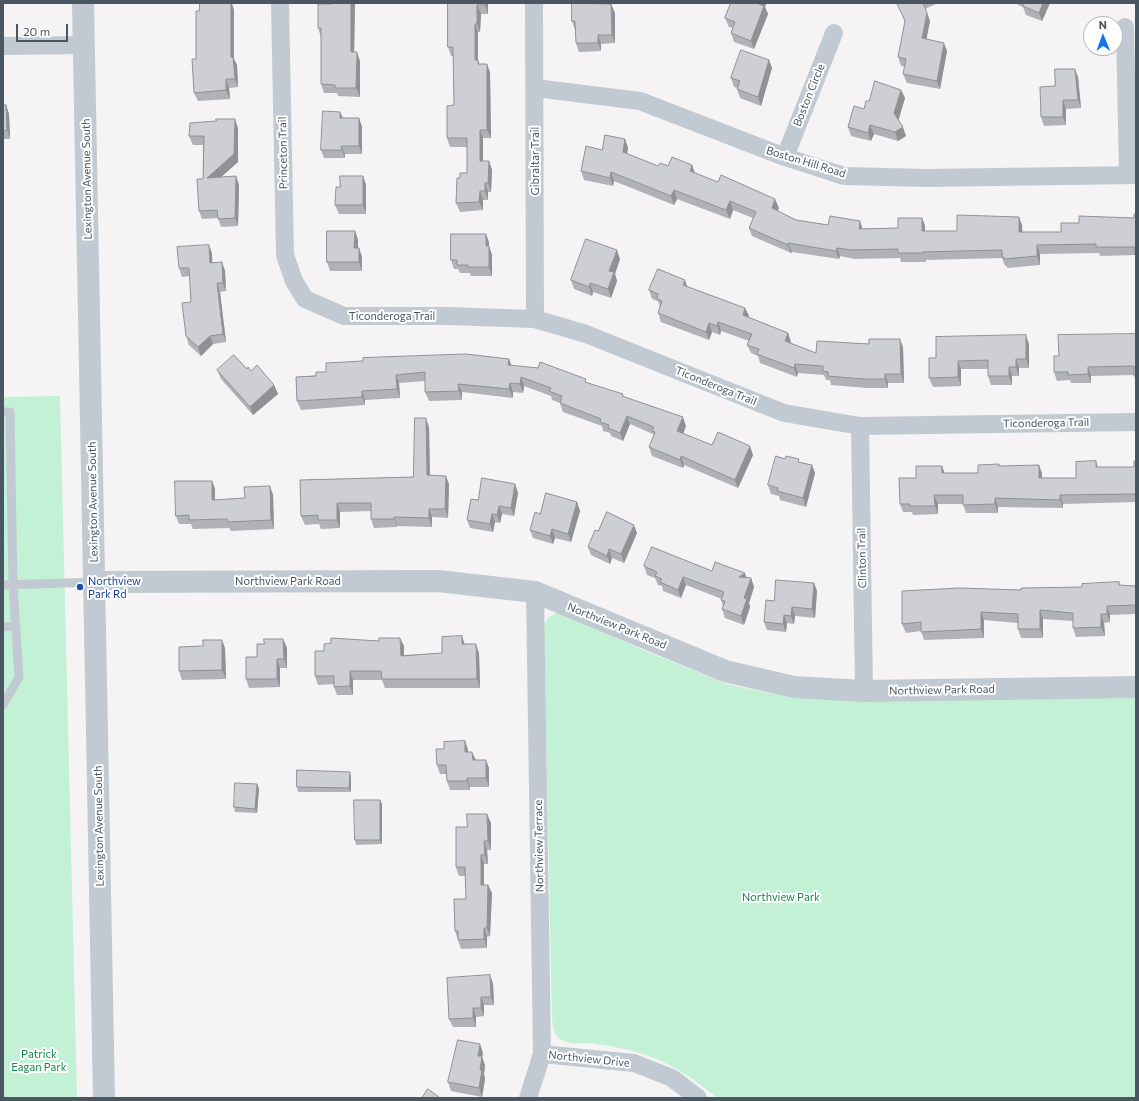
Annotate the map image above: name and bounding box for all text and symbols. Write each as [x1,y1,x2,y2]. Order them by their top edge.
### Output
scale bar [18,16,70,42]
north arrow [1083,16,1123,56]
text: N [1099,18,1107,31]
text: 20 m [23,24,50,38]
street label: Boston Circle [790,62,828,128]
street label: Princeton Trail [276,116,290,190]
street label: Lexington Avenue South [79,118,95,240]
street label: Gibraltar Trail [528,127,542,195]
street label: Boston Hill Road [765,144,847,180]
street label: Ticonderoga Trail [349,309,435,323]
street label: Ticonderoga Trail [673,364,759,408]
street label: Ticonderoga Trail [1003,416,1089,430]
street label: Lexington Avenue South [85,441,101,563]
street label: Clinton Trail [855,528,869,588]
place label: Northview Park Rd [88,574,141,600]
street label: Northview Park Road [235,574,341,588]
marker: Northview Park Rd [75,582,85,592]
street label: Northview Park Road [565,600,669,652]
street label: Northview Park Road [889,682,995,698]
street label: Lexington Avenue South [91,765,107,887]
street label: Northview Terrace [532,800,546,892]
park label: Northview Park [742,890,820,904]
park label: Patrick Eagan Park [11,1047,67,1073]
street label: Northview Drive [548,1048,630,1070]

